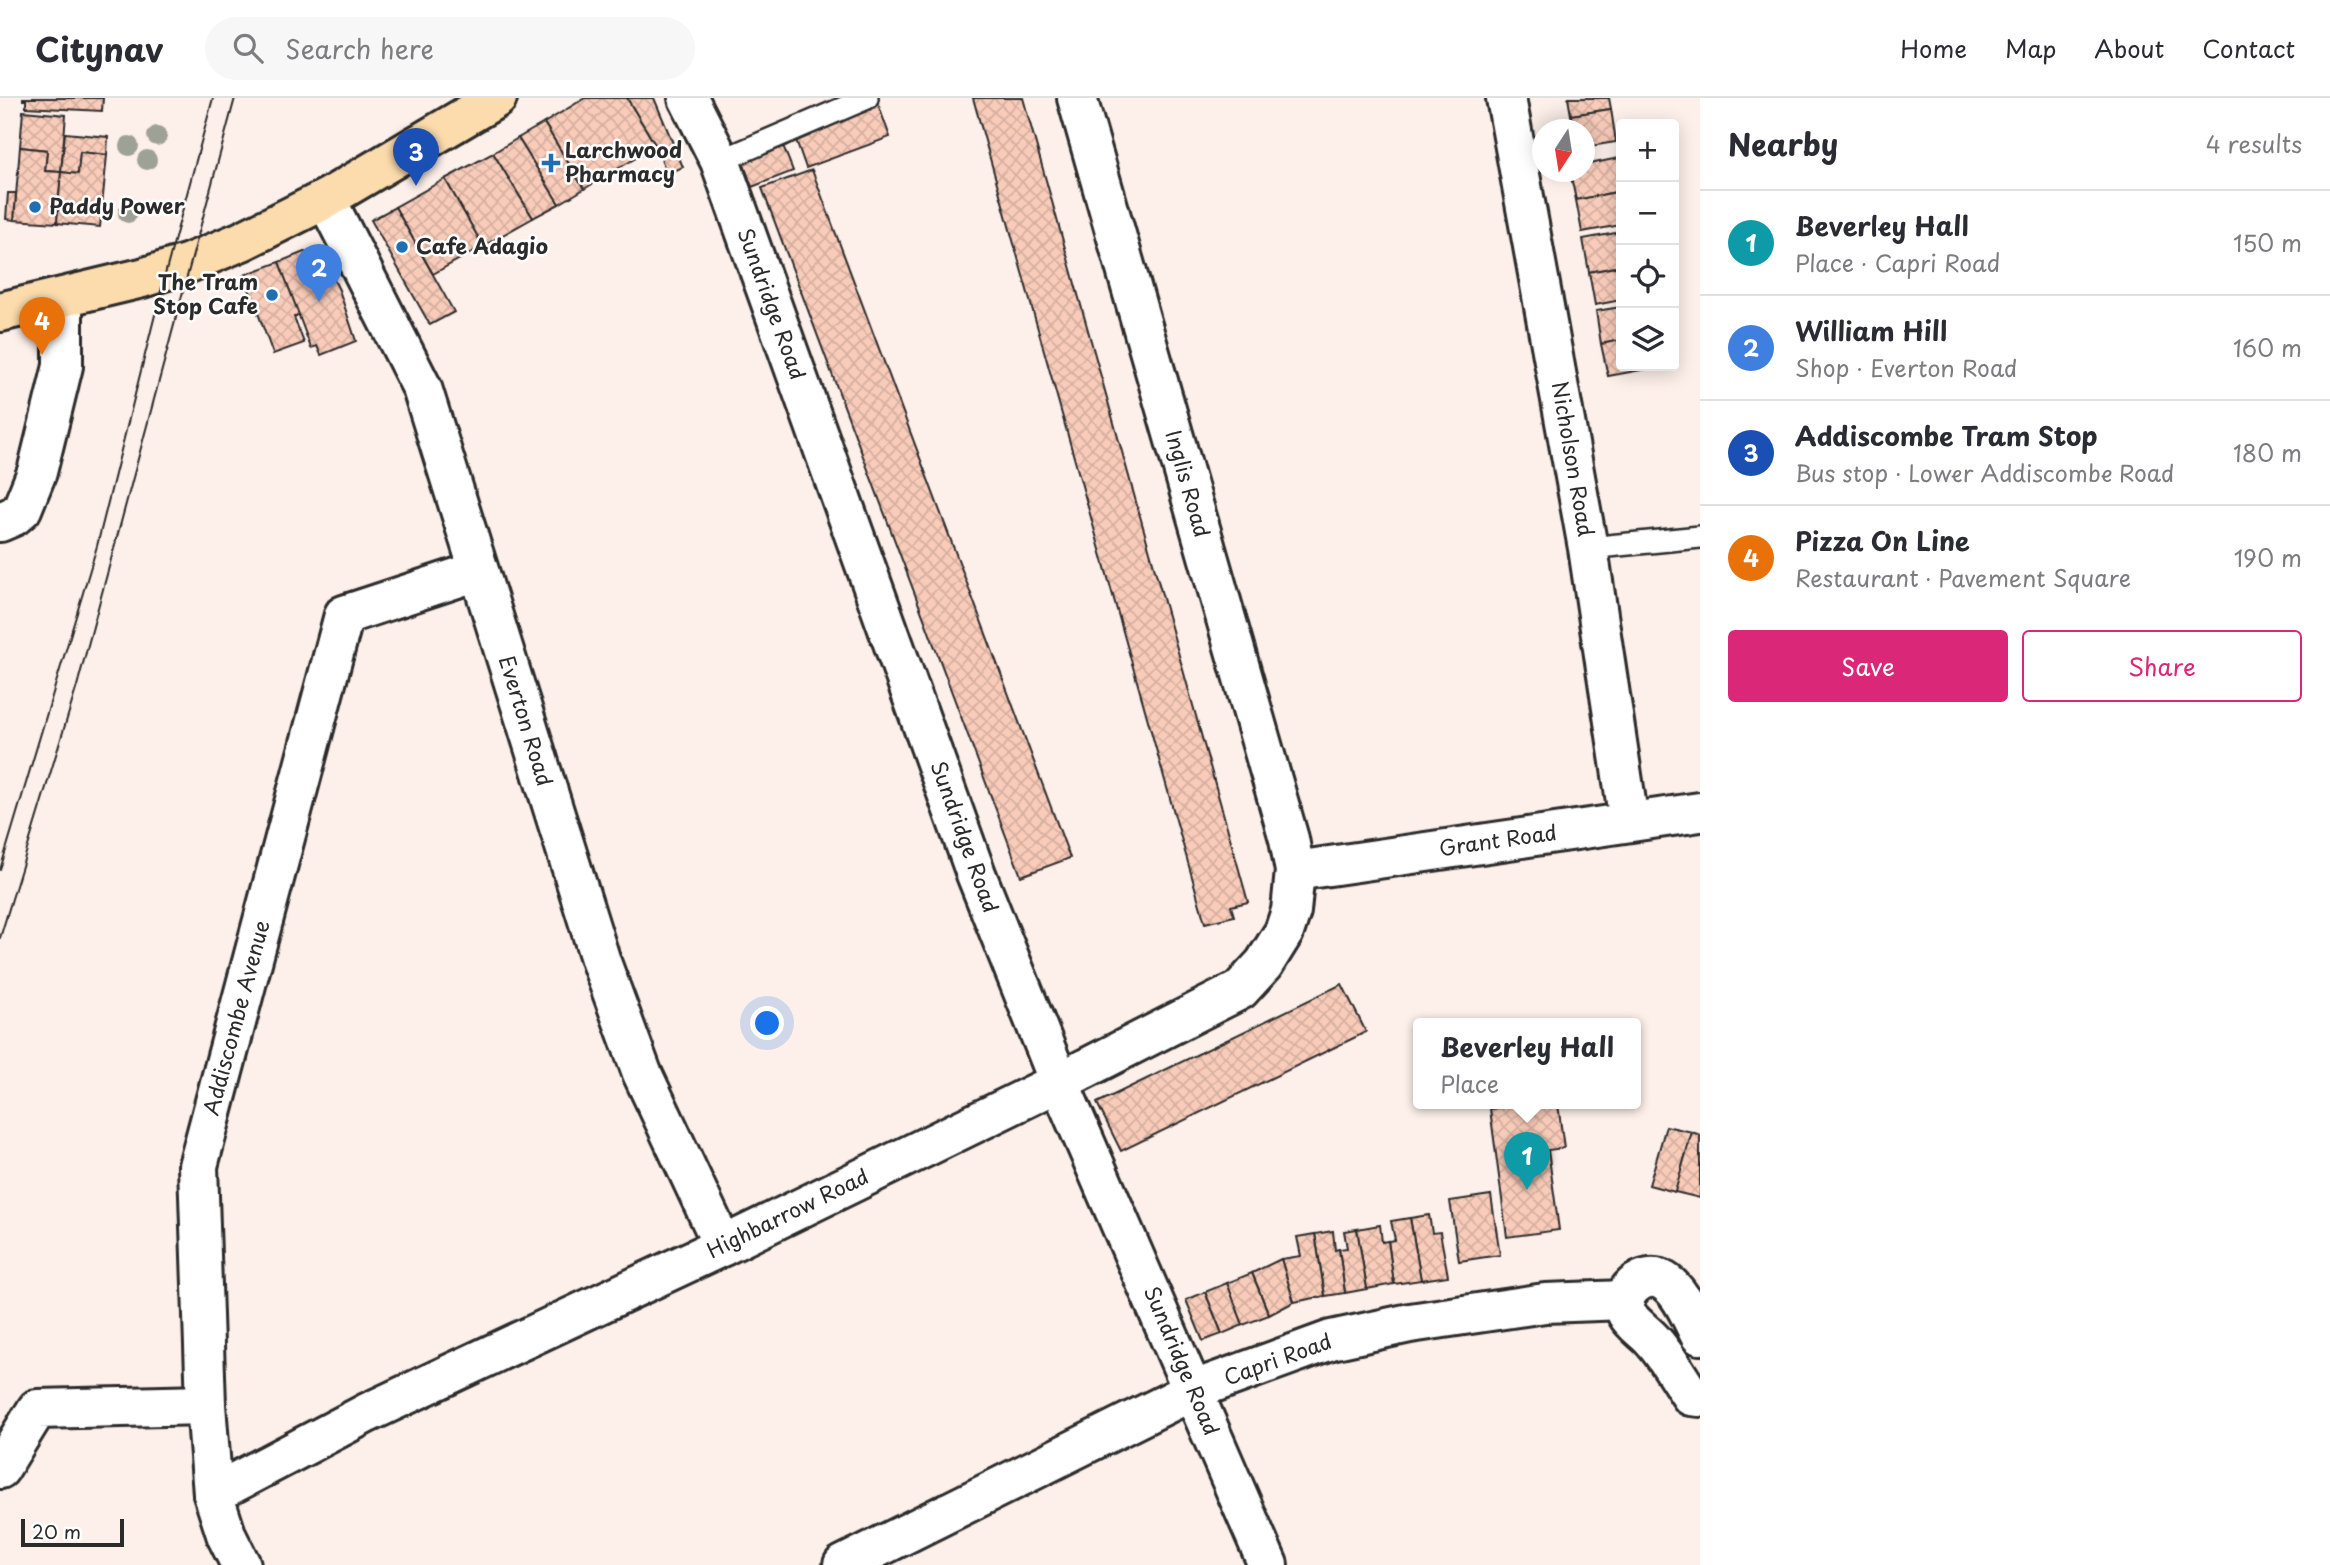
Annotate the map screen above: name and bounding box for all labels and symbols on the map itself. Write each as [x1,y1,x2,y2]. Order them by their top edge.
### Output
north arrow [1532,119,1595,182]
pin: 3 [393,128,439,186]
place label: Larchwood Pharmacy [565,133,682,189]
marker: Larchwood Pharmacy [543,155,559,171]
place label: Paddy Power [49,189,185,221]
marker: Paddy Power [27,199,43,215]
street label: Sundridge Road [731,223,815,384]
place label: Cafe Adagio [416,229,548,261]
marker: Cafe Adagio [394,239,410,255]
pin: 2 [296,244,342,302]
place label: The Tram Stop Cafe [153,265,258,321]
marker: The Tram Stop Cafe [264,287,280,303]
pin: 4 [19,297,65,355]
street label: Nicholson Road [1545,378,1603,539]
street label: Inglis Road [1158,426,1219,541]
street label: Everton Road [492,651,562,790]
street label: Sundridge Road [924,756,1008,917]
street label: Grant Road [1437,815,1559,863]
street label: Addiscombe Avenue [194,916,277,1119]
your location [750,1006,784,1040]
pin: 1 [1504,1132,1550,1190]
street label: Highbarrow Road [701,1159,873,1265]
street label: Sundridge Road [1137,1280,1229,1440]
street label: Capri Road [1219,1324,1336,1392]
scale bar [21,1516,124,1548]

